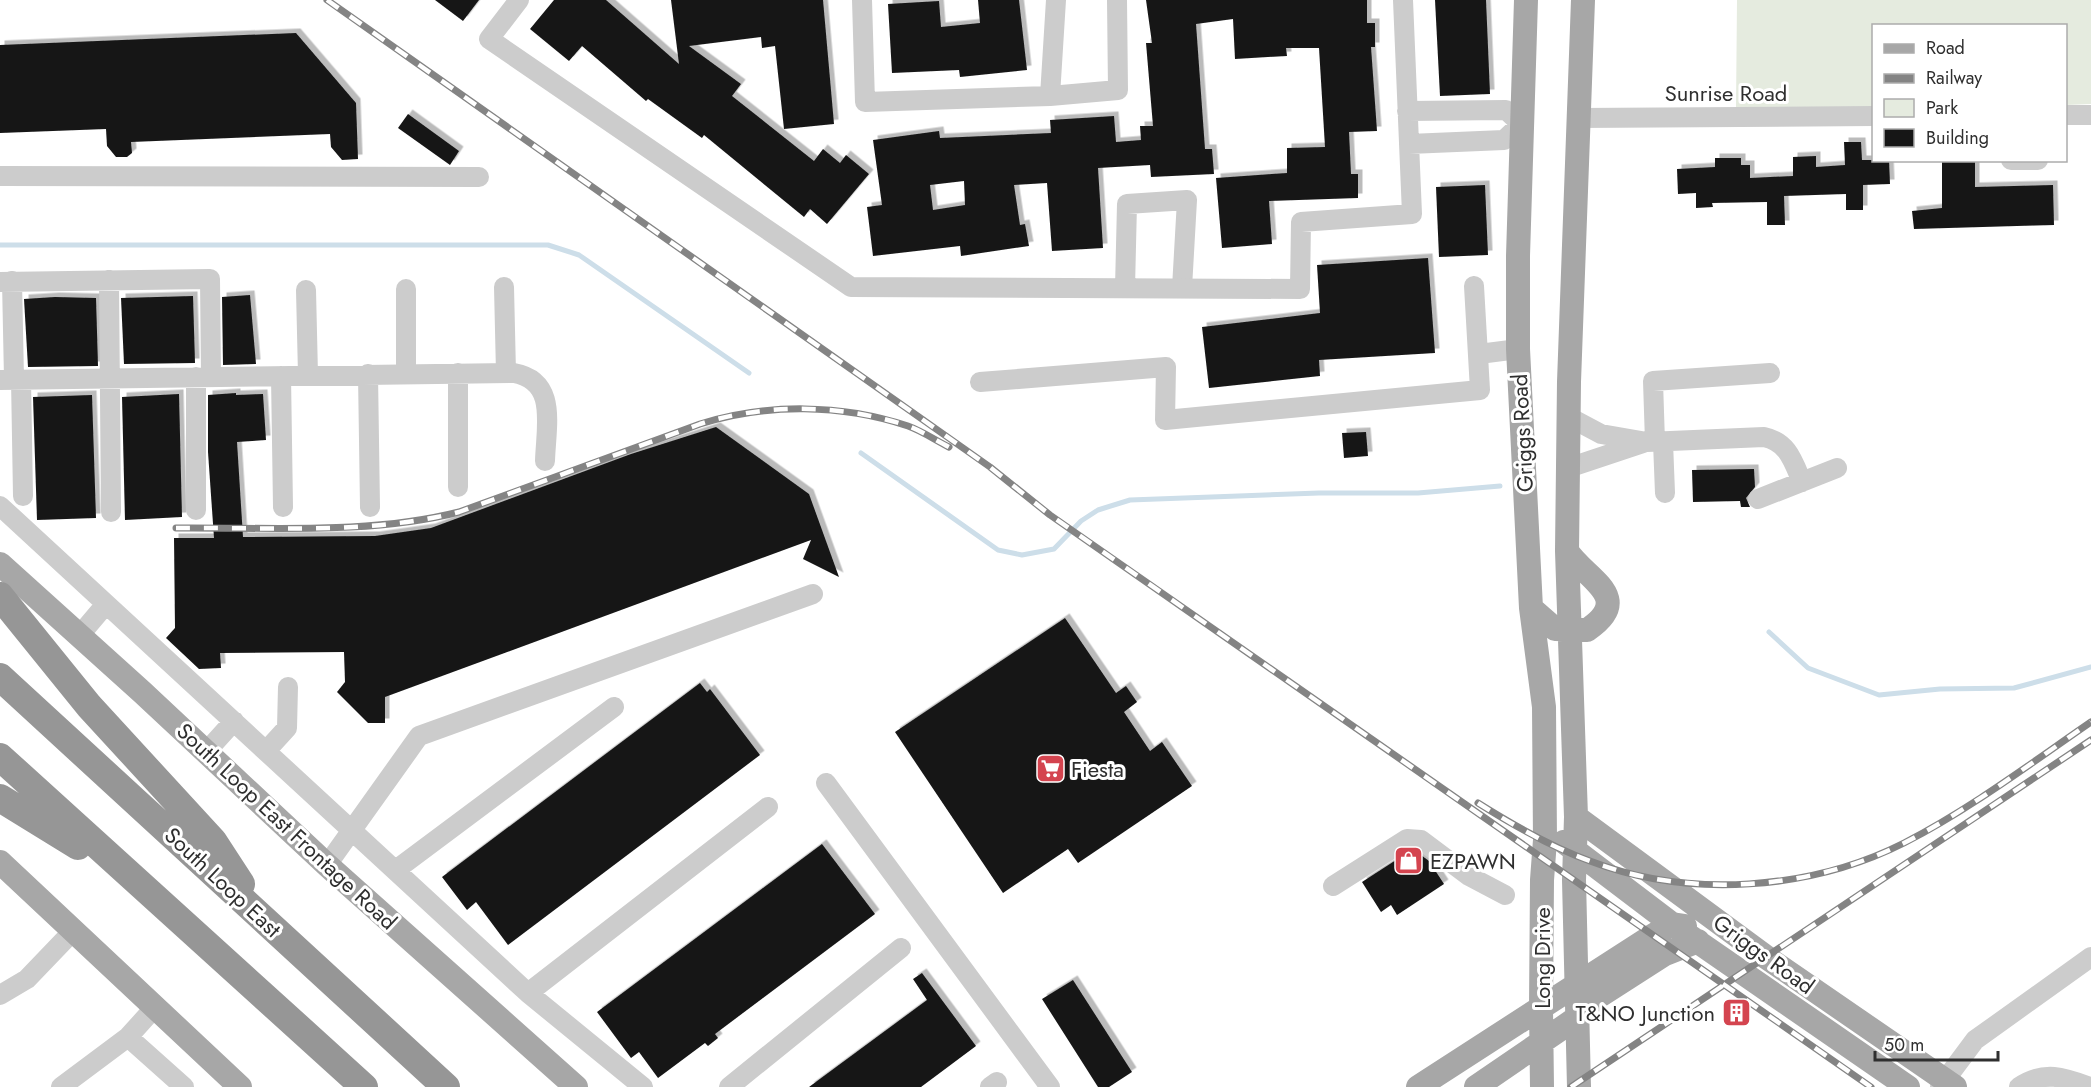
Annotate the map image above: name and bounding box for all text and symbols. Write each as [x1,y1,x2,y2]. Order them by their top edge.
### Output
legend [1872,24,2067,162]
text: Road [1926,35,1965,61]
text: Railway [1926,65,1982,91]
street label: Sunrise Road [1665,77,1787,109]
text: Park [1926,95,1958,121]
text: Building [1926,125,1989,151]
street label: Griggs Road [1503,373,1541,493]
street label: South Loop East Frontage Road [172,717,402,935]
supermarket icon: Fiesta [1034,753,1066,785]
place label: Fiesta [1071,753,1124,785]
street label: South Loop East [160,822,286,942]
shop icon: EZPAWN [1393,845,1425,877]
place label: EZPAWN [1430,845,1516,877]
street label: Griggs Road [1707,906,1821,1002]
street label: Long Drive [1526,907,1558,1009]
place label: T&NO Junction [1575,997,1715,1029]
building icon: T&NO Junction [1720,997,1752,1029]
scale bar [1875,1024,1998,1062]
text: 50 m [1884,1032,1924,1058]

